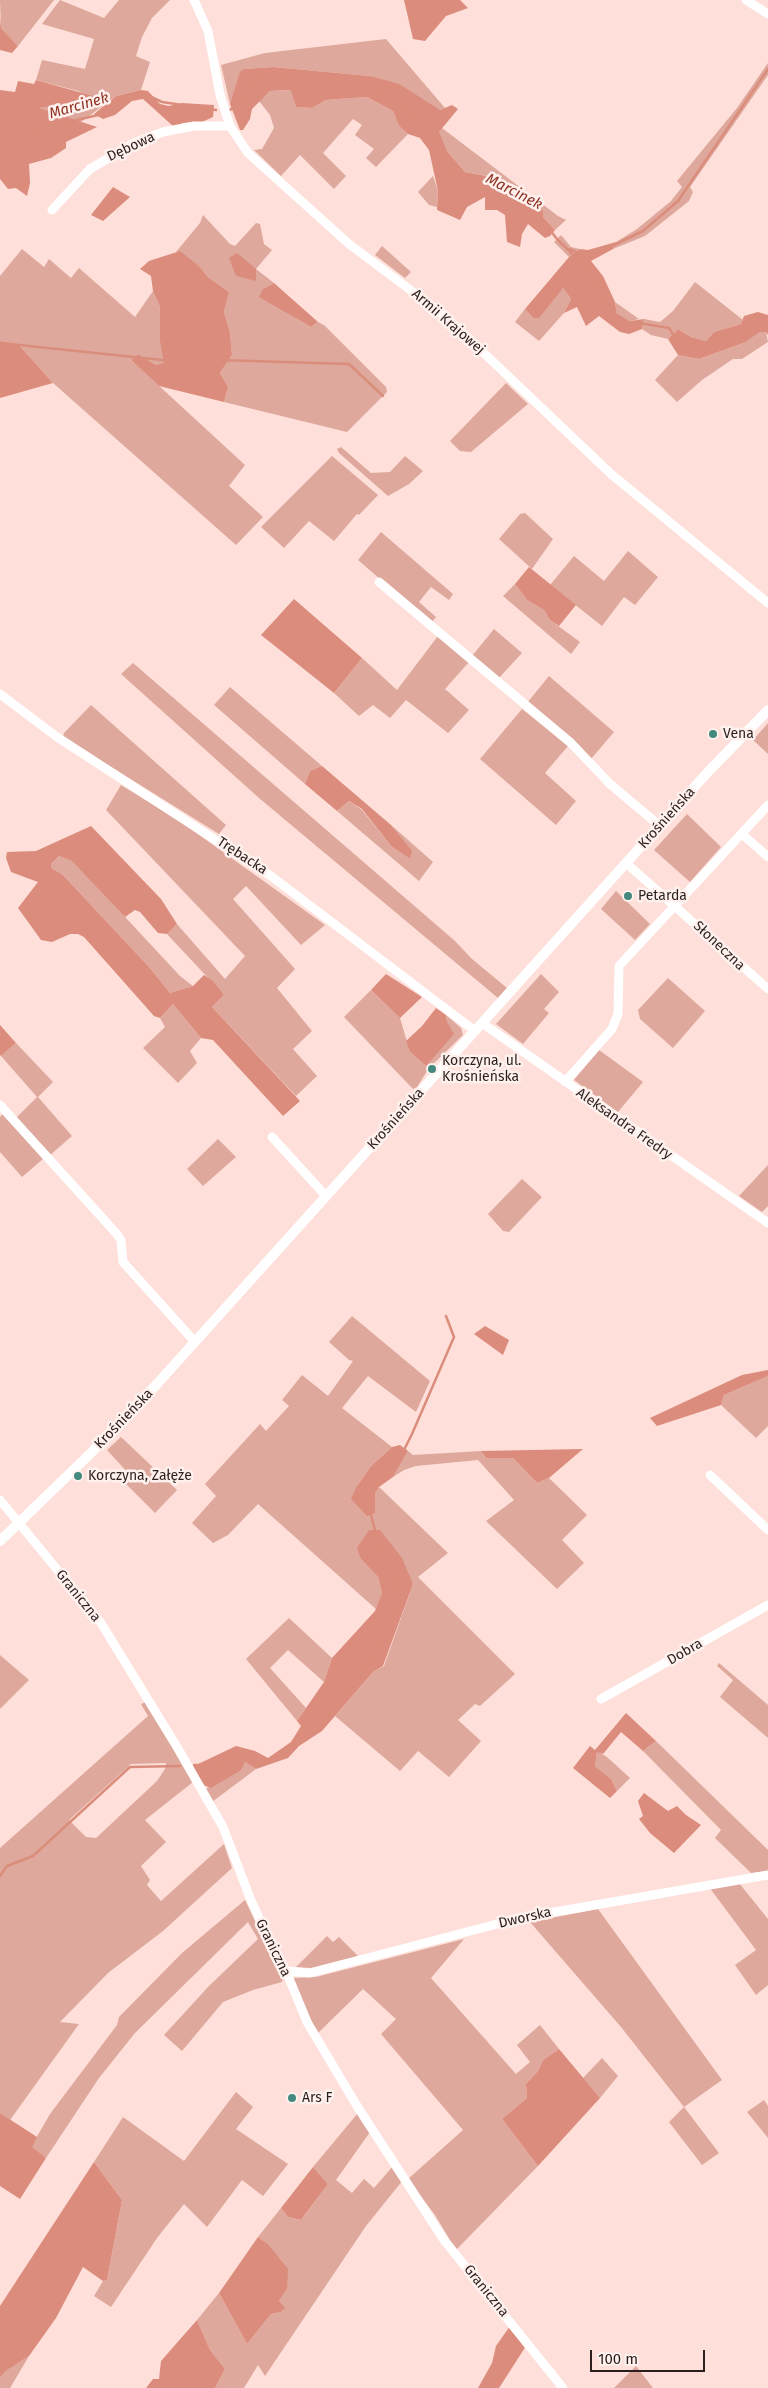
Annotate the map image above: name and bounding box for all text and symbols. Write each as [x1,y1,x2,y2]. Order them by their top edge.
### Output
water label: Marcinek [47,89,111,123]
street label: Dębowa [105,129,157,165]
water label: Marcinek [483,170,545,214]
street label: Armii Krajowej [408,286,488,358]
place label: Vena [723,726,754,742]
marker: Vena [707,728,719,740]
street label: Krośnieńska [635,784,699,852]
street label: Trębacka [214,834,270,878]
place label: Petarda [638,888,687,904]
marker: Petarda [622,890,634,902]
street label: Słoneczna [690,918,748,974]
place label: Korczyna, ul. Krośnieńska [442,1053,521,1086]
marker: Korczyna, ul. Krośnieńska [426,1063,438,1075]
street label: Krośnieńska [364,1085,428,1153]
street label: Aleksandra Fredry [573,1085,675,1163]
street label: Krośnieńska [91,1385,157,1453]
place label: Korczyna, Załęże [88,1468,192,1484]
marker: Korczyna, Załęże [72,1470,84,1482]
street label: Graniczna [52,1567,104,1625]
street label: Dobra [664,1635,706,1669]
street label: Dworska [497,1904,553,1932]
street label: Graniczna [252,1916,294,1980]
place label: Ars F [302,2090,332,2106]
marker: Ars F [286,2092,298,2104]
street label: Graniczna [460,2262,512,2320]
scale bar [593,2340,708,2372]
text: 100 m [598,2350,638,2368]

